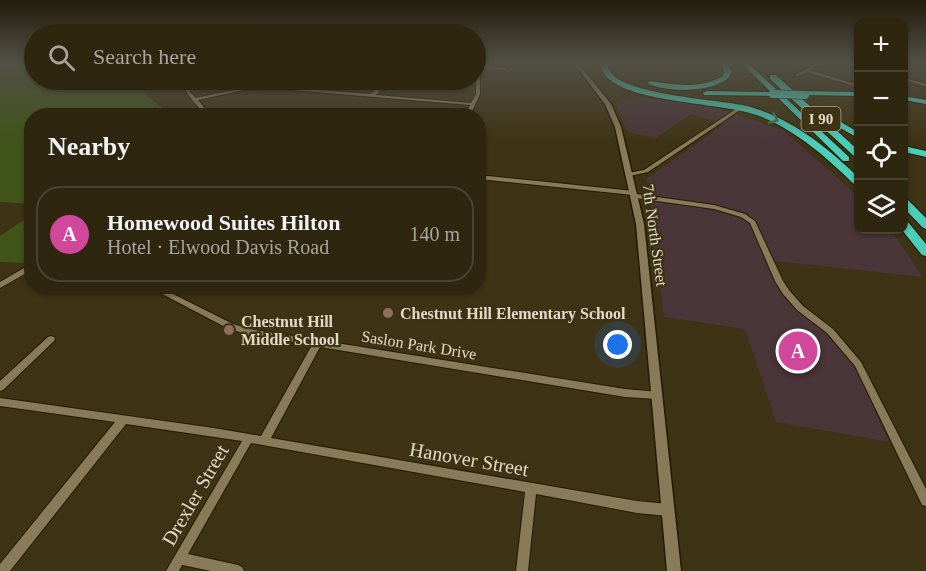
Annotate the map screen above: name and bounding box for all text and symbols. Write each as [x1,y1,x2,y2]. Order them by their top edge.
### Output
map controls [854,18,908,234]
button: + [854,18,908,72]
search box [24,24,486,90]
icon: search [45,41,78,74]
text: Search here [93,44,196,69]
button: − [854,72,908,126]
road number: I 90 [802,107,840,131]
one-way arrow [768,111,779,123]
button: locate [854,126,908,180]
text: Nearby [48,132,130,161]
button: layers [854,180,908,234]
street label: 7th North Street [639,183,671,288]
text: Homewood Suites Hilton [107,210,340,235]
text: A [62,223,77,245]
text: 140 m [409,223,460,245]
text: Hotel · Elwood Davis Road [107,236,329,258]
place label: Chestnut Hill Elementary School [400,305,626,323]
marker: Chestnut Hill Elementary School [381,306,395,320]
place label: Chestnut Hill Middle School [241,313,340,348]
marker: Chestnut Hill Middle School [222,323,236,337]
street label: Saslon Park Drive [360,327,478,363]
pin: A [778,328,818,374]
your location [603,330,632,359]
street label: Hanover Street [408,438,531,480]
street label: Drexler Street [157,440,233,549]

